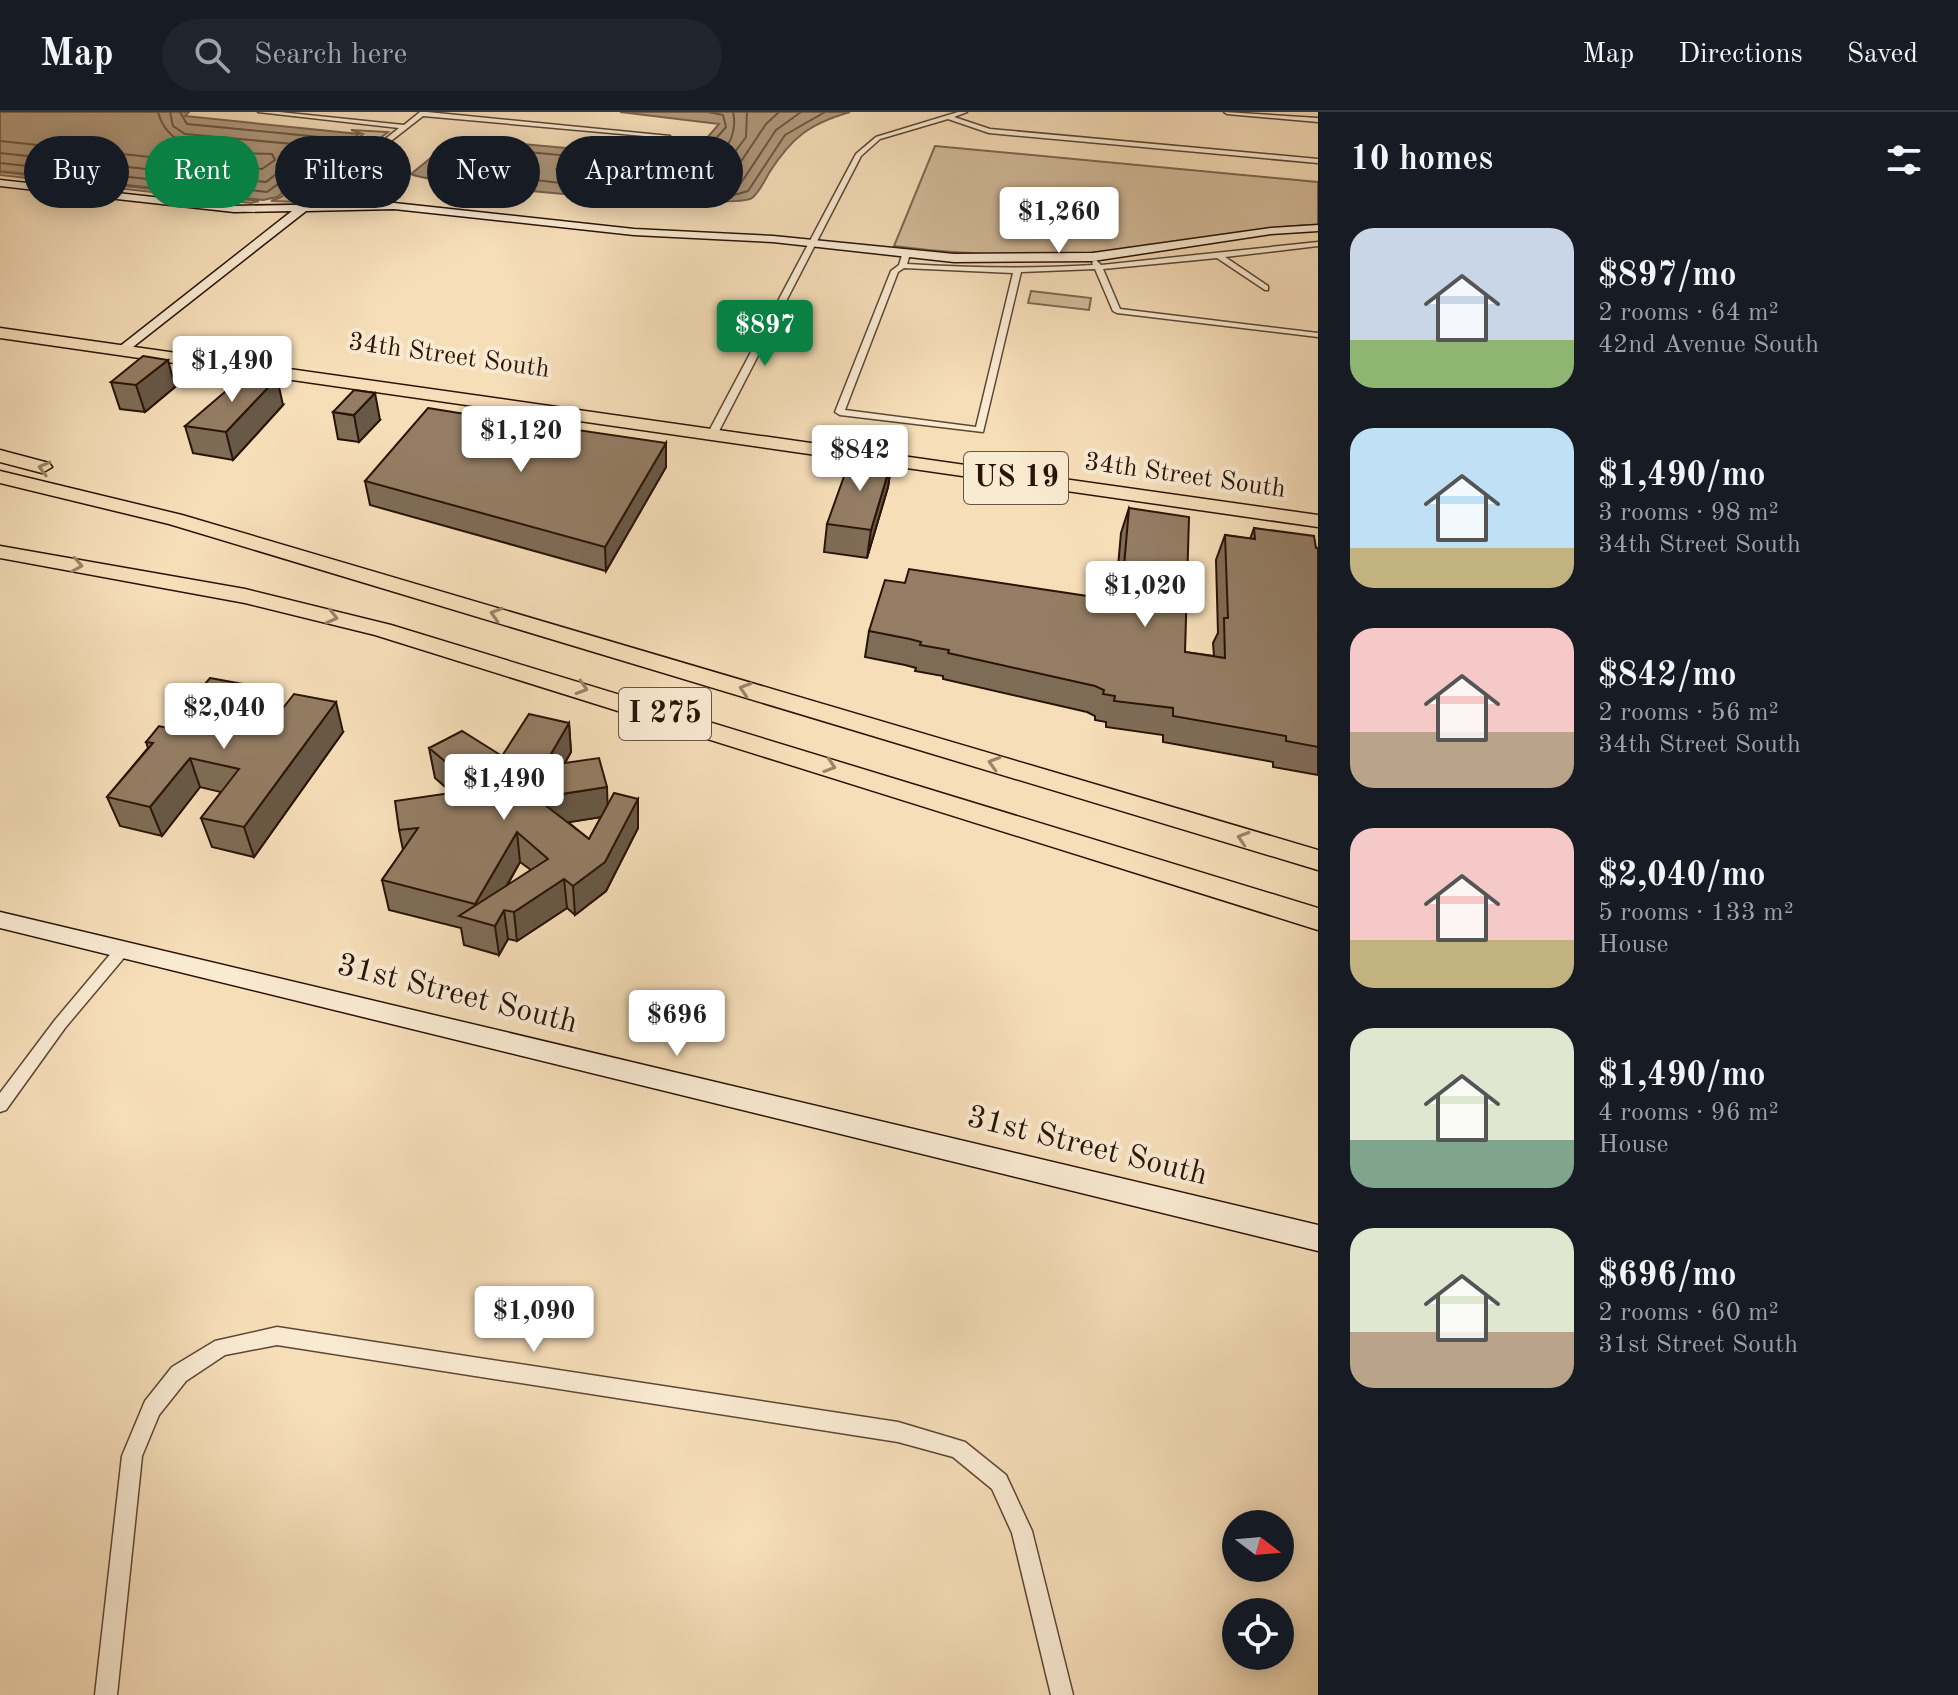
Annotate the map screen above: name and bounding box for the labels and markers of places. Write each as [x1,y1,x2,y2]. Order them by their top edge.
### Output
pin: $1,260 [994,187,1124,255]
pin: $897 [718,300,812,368]
pin: $1,490 [167,336,297,404]
pin: $1,120 [456,406,586,474]
pin: $842 [813,425,907,493]
pin: $1,020 [1080,561,1210,629]
pin: $2,040 [159,683,289,751]
pin: $1,490 [439,754,569,822]
pin: $696 [630,990,724,1058]
pin: $1,090 [469,1286,599,1354]

